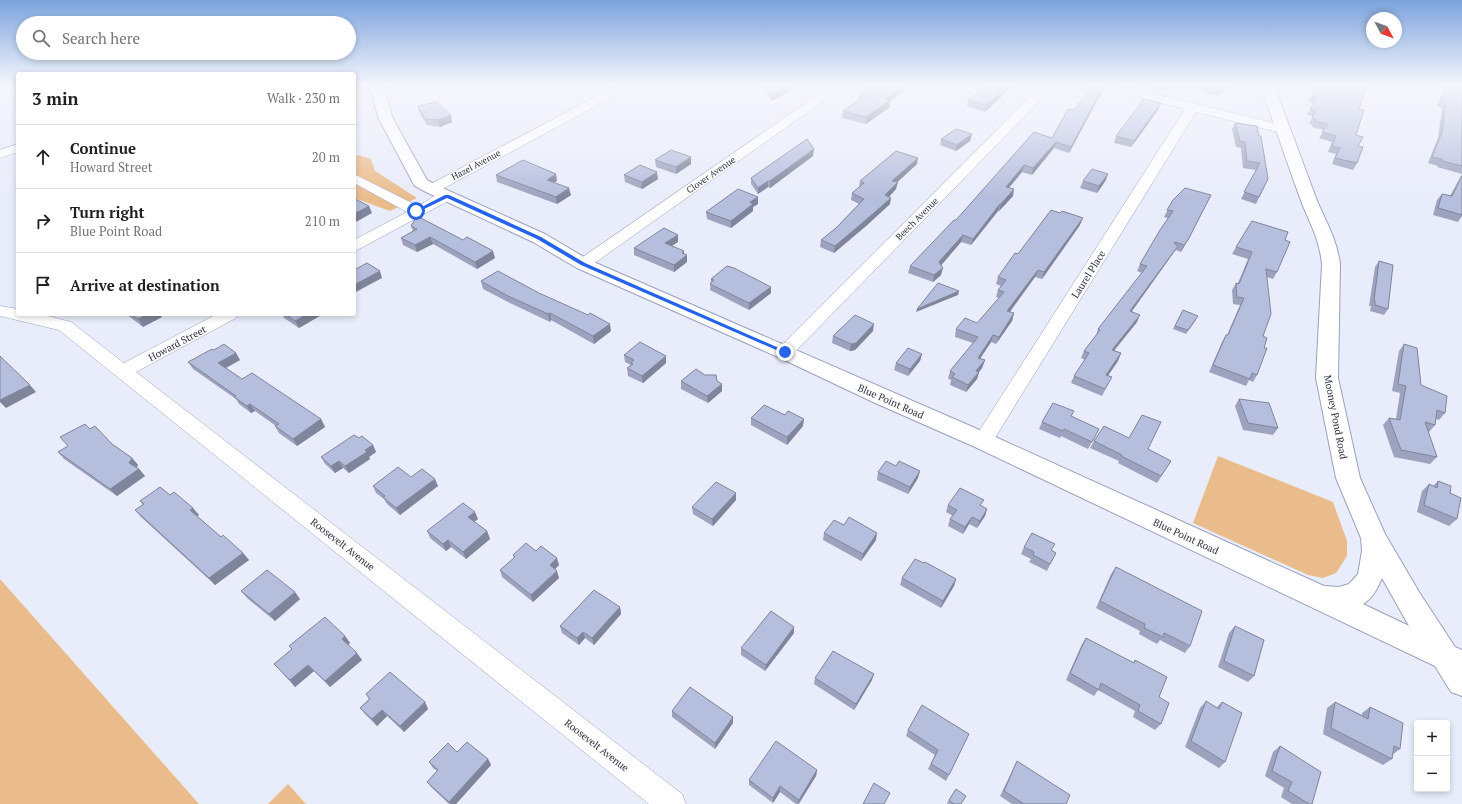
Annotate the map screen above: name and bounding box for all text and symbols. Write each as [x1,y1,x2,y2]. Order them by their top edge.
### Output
north arrow [1366,12,1402,48]
search box [16,16,356,60]
icon: search [30,27,52,49]
text: Search here [62,28,140,48]
text: 3 min [32,87,79,110]
text: Walk · 230 m [267,89,340,107]
text: Continue [70,138,136,158]
icon: ahead [32,146,54,168]
street label: Hazel Avenue [449,147,503,183]
text: 20 m [312,148,340,166]
street label: Clover Avenue [684,153,738,196]
text: Howard Street [70,158,153,176]
street label: Beech Avenue [893,195,941,243]
text: Turn right [70,202,145,222]
route start [407,202,425,220]
icon: right [32,210,54,232]
text: 210 m [305,212,340,230]
text: Blue Point Road [70,222,162,240]
street label: Laurel Place [1069,248,1108,301]
icon: arrive [32,274,54,296]
text: Arrive at destination [70,275,220,295]
street label: Howard Street [146,323,209,364]
route end [776,343,794,361]
street label: Mooney Pond Road [1321,374,1350,461]
street label: Blue Point Road [856,381,926,422]
street label: Roosevelt Avenue [308,515,377,574]
street label: Blue Point Road [1151,516,1221,558]
street label: Roosevelt Avenue [562,716,631,775]
map controls [1414,720,1450,792]
button: + [1414,720,1450,756]
button: − [1414,756,1450,792]

